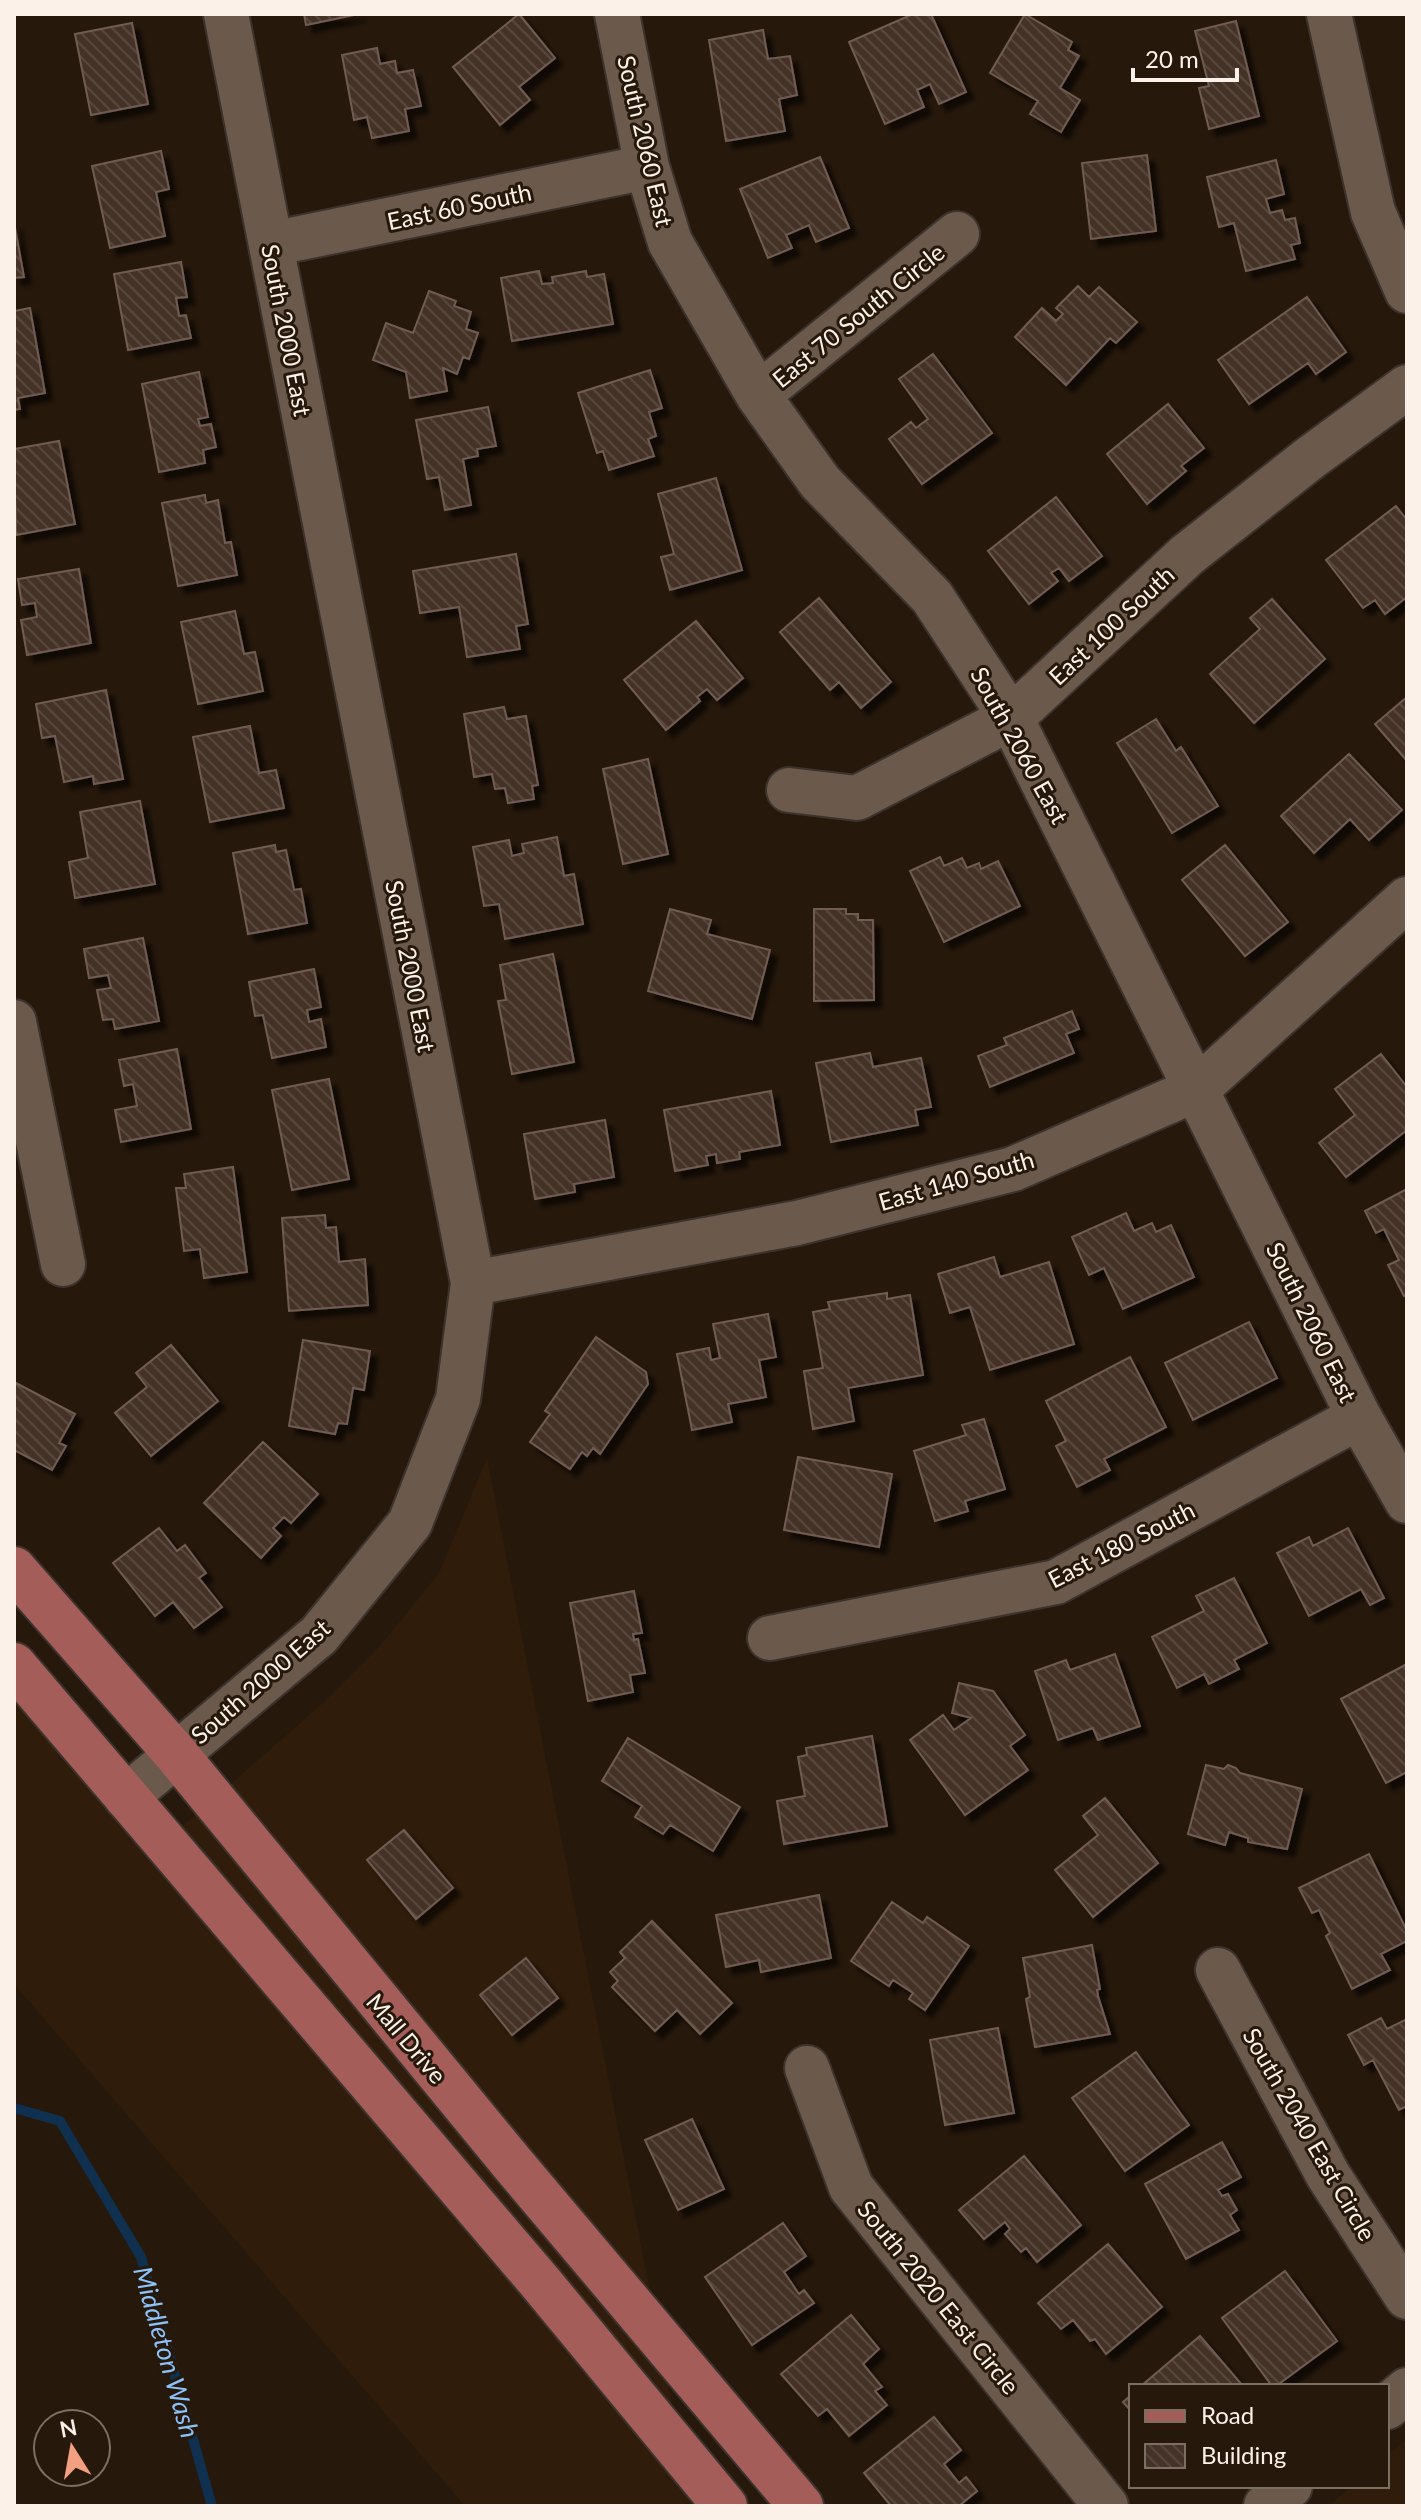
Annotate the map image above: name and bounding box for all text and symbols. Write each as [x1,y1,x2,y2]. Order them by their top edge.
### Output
scale bar [1133,32,1237,82]
text: 20 m [1145,44,1199,73]
street label: South 2060 East [612,53,680,230]
street label: East 60 South [384,177,534,235]
street label: East 70 South Circle [766,237,950,393]
street label: South 2000 East [256,242,318,419]
street label: East 100 South [1042,560,1180,690]
street label: South 2060 East [965,662,1075,829]
street label: South 2000 East [380,878,442,1055]
street label: East 140 South [875,1144,1037,1216]
street label: South 2060 East [1261,1237,1363,1407]
street label: East 180 South [1043,1495,1199,1593]
street label: South 2000 East [185,1613,336,1749]
street label: Mall Drive [361,1987,453,2089]
street label: South 2040 East Circle [1237,2023,1383,2245]
street label: South 2020 East Circle [852,2194,1026,2400]
water label: Middleton Wash [127,2263,207,2441]
legend [1129,2384,1389,2488]
text: Road [1201,2400,1254,2429]
north arrow [32,2408,112,2488]
text: N [57,2413,79,2443]
text: Building [1201,2440,1286,2469]

